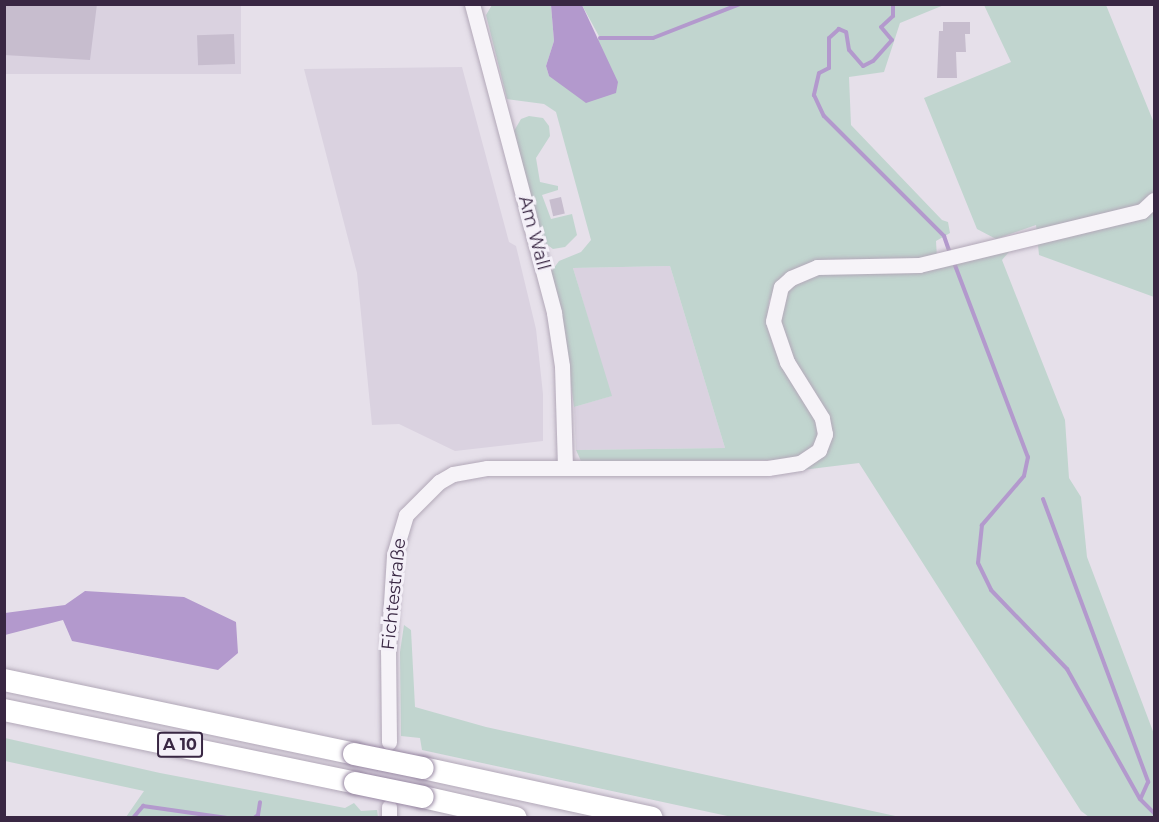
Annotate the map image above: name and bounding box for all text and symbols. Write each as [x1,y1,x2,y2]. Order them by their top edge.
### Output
street label: Am Wall [514,193,554,273]
street label: Fichtestraße [377,537,411,651]
road number: A 10 [156,732,204,758]

